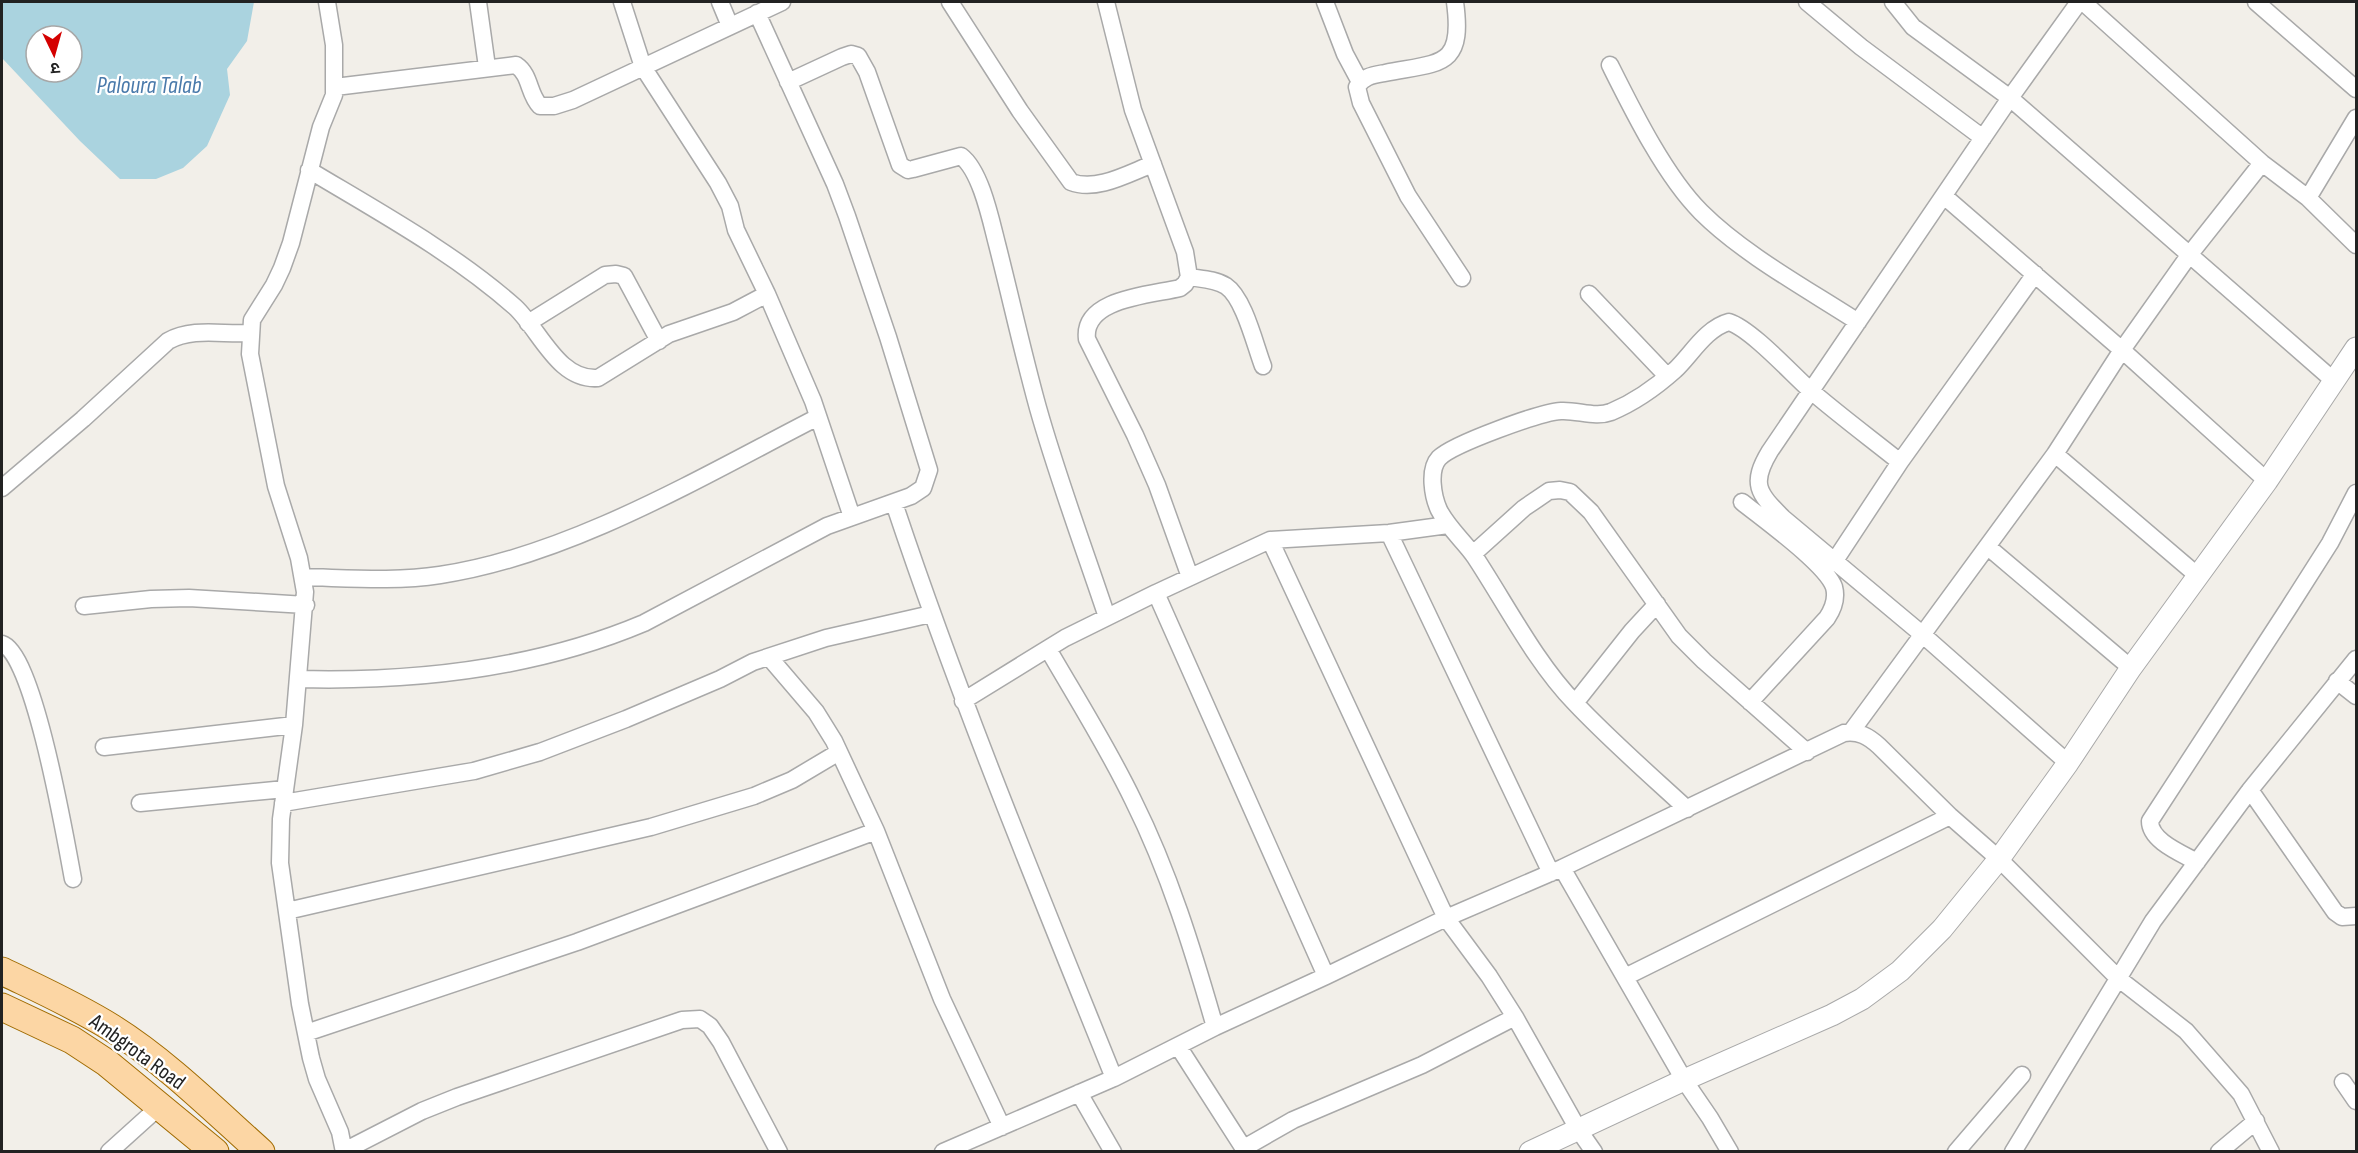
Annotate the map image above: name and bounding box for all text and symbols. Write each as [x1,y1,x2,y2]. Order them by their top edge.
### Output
north arrow [24,24,84,84]
text: उ [49,58,61,77]
water label: Paloura Talab [97,71,202,100]
street label: Ambgrota Road [83,1008,190,1096]

